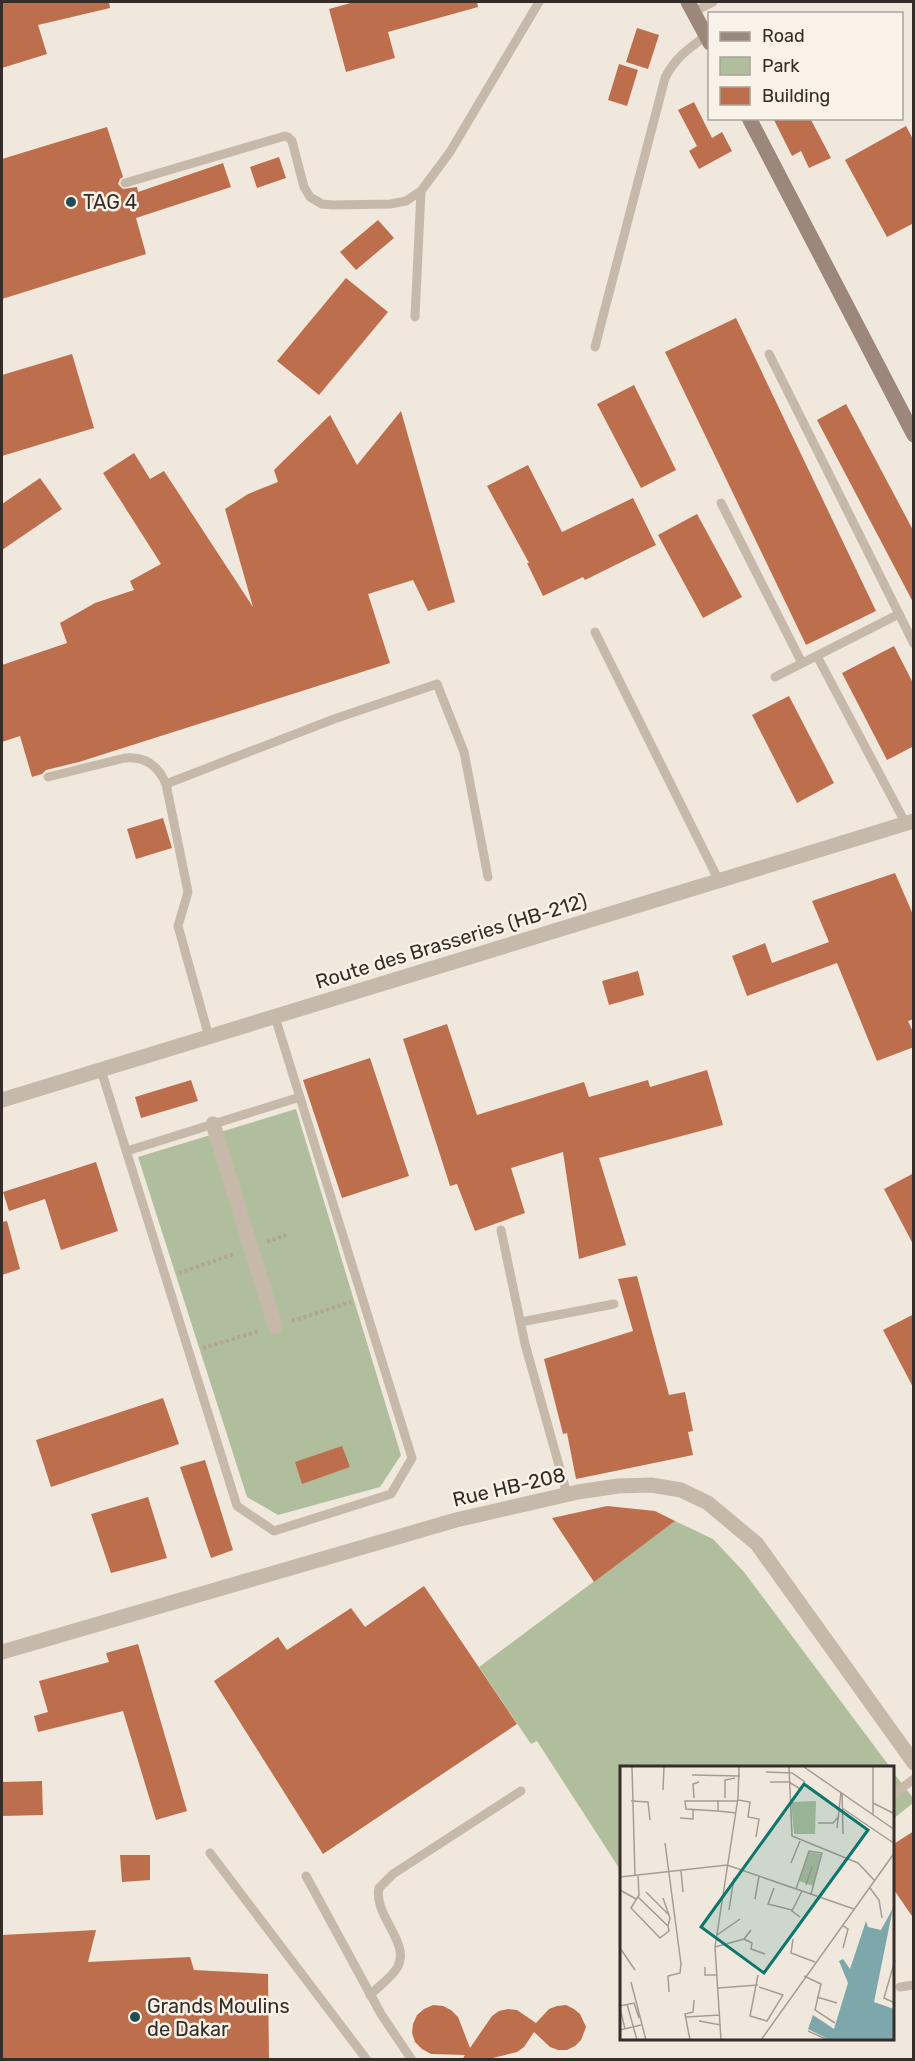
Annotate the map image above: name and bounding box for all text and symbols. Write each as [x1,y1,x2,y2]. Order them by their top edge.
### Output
legend [708,12,903,120]
text: Road [762,25,805,47]
text: Park [762,55,800,77]
text: Building [762,85,830,107]
place label: TAG 4 [83,190,137,214]
marker: TAG 4 [64,195,78,209]
street label: Route des Brasseries (HB-212) [312,888,590,994]
street label: Rue HB-208 [450,1462,568,1512]
inset map [620,1766,894,2040]
place label: Grands Moulins de Dakar [147,1994,290,2041]
marker: Grands Moulins de Dakar [128,2010,142,2024]

